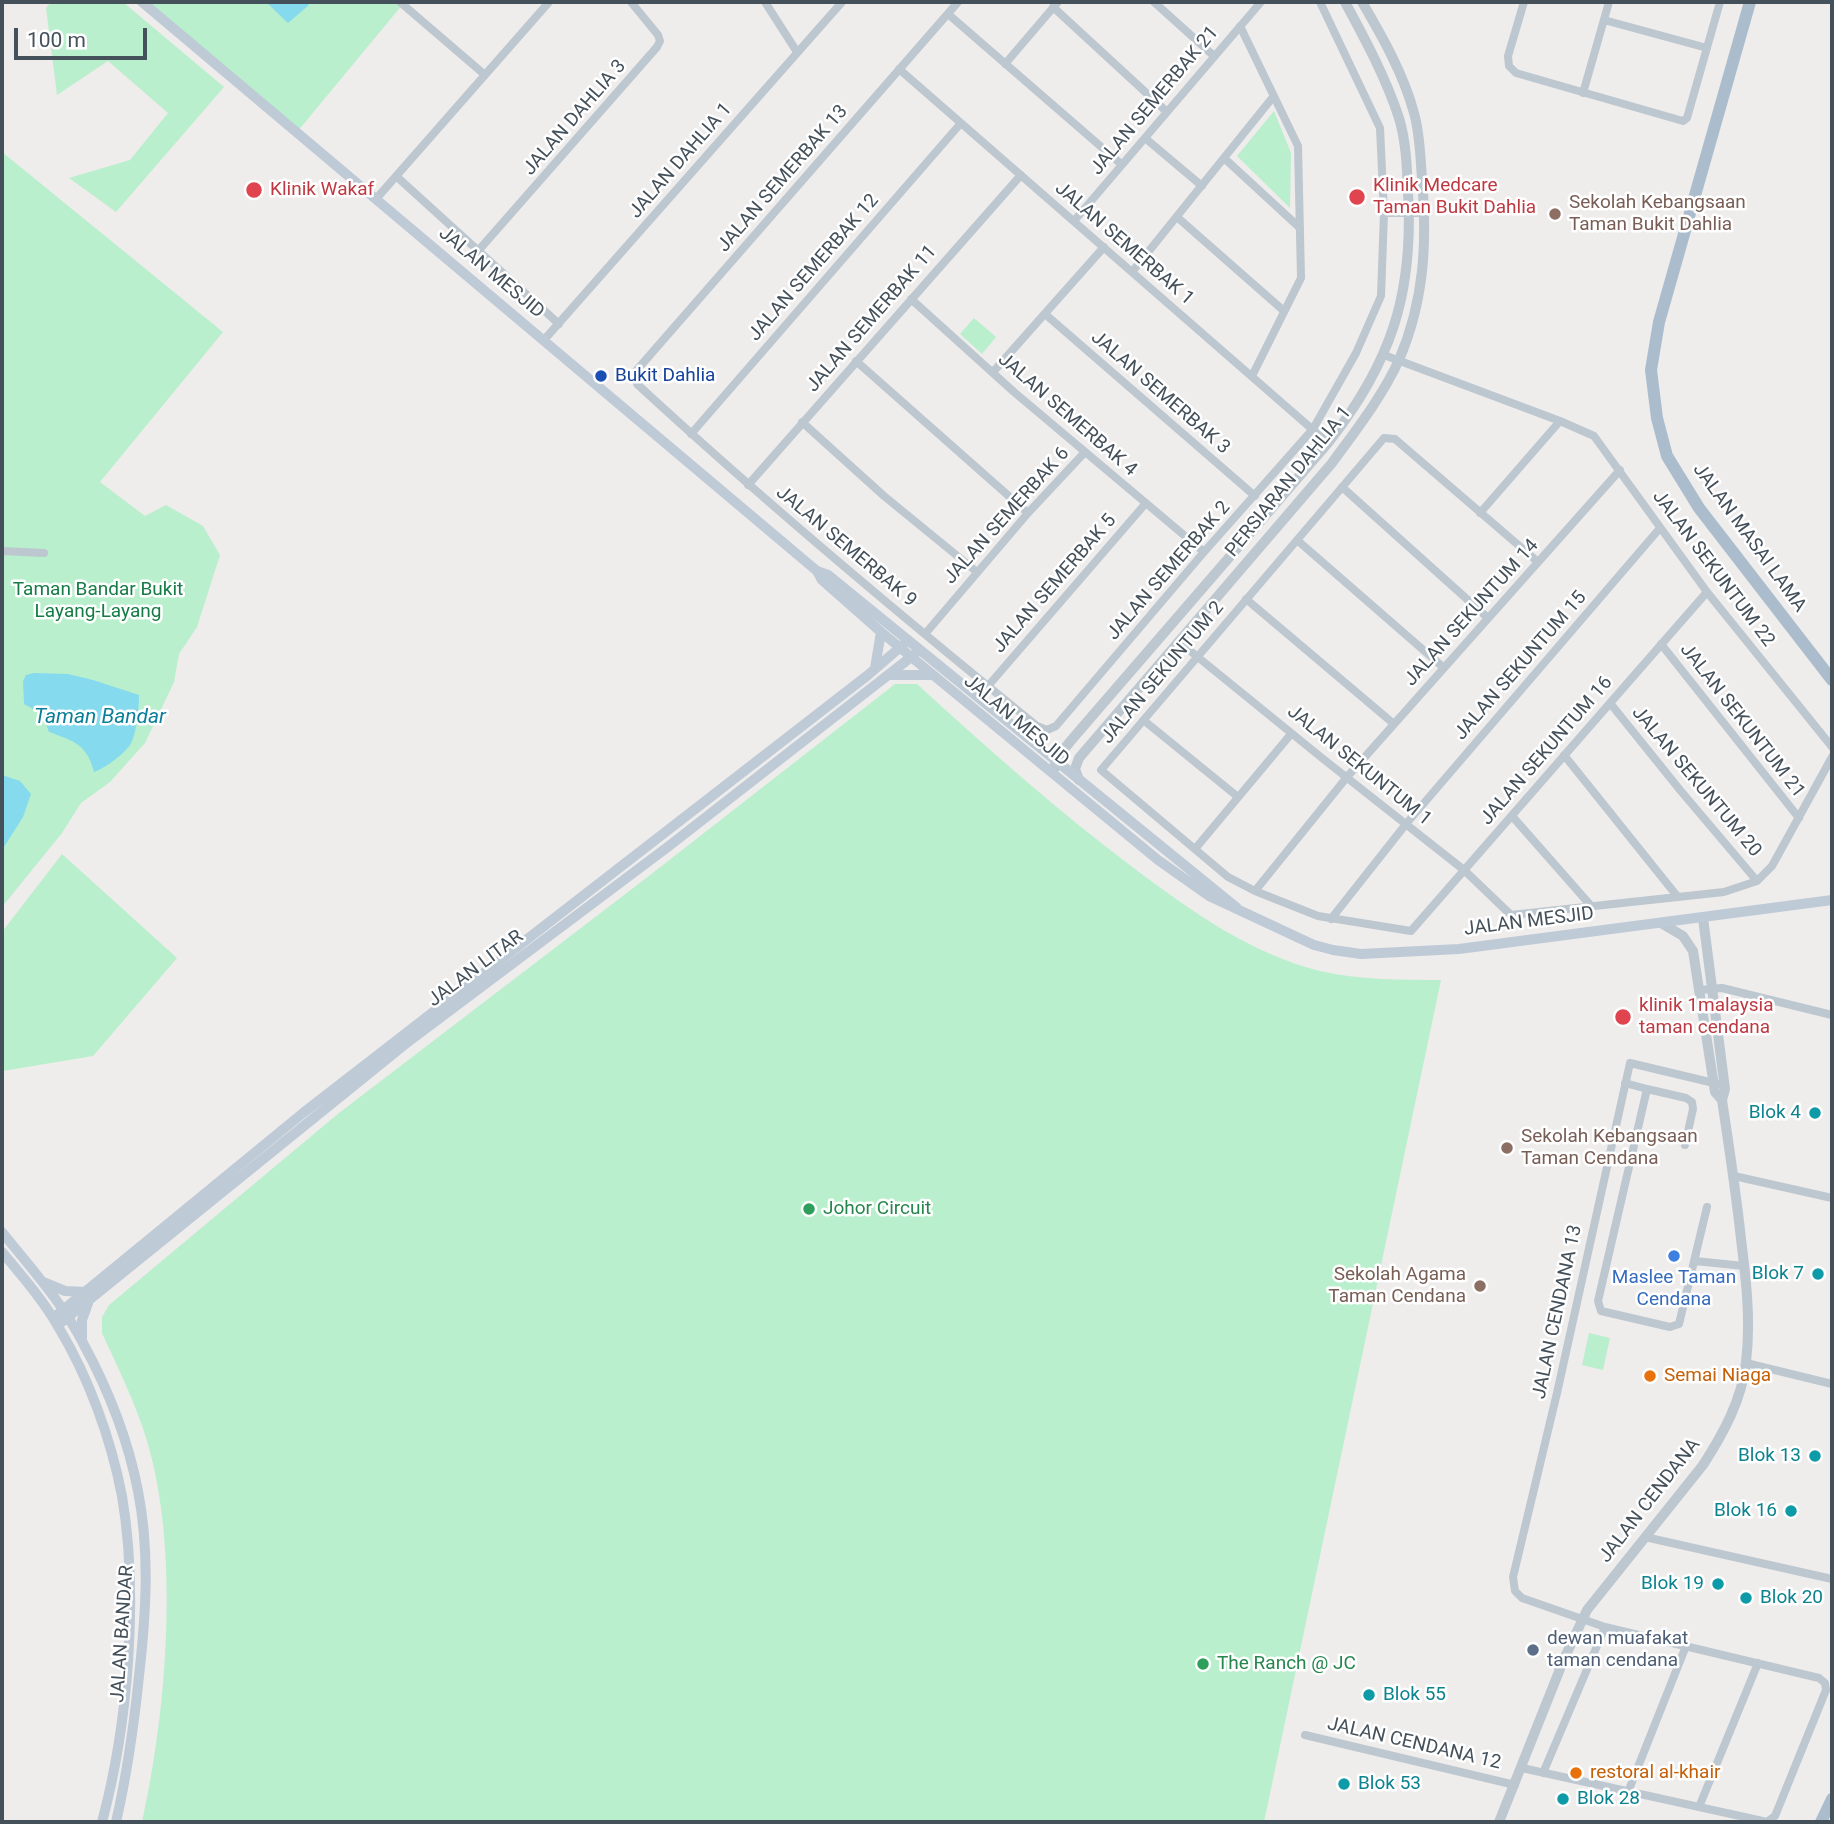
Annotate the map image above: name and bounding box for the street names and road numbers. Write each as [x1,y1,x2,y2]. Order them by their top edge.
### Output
street label: JALAN SEMERBAK 21 [1086,22,1224,180]
street label: JALAN DAHLIA 3 [519,56,631,180]
street label: JALAN DAHLIA 1 [625,99,737,223]
street label: JALAN SEMERBAK 13 [713,101,853,257]
street label: JALAN SEMERBAK 1 [1050,178,1198,310]
street label: JALAN SEMERBAK 12 [744,190,884,346]
street label: JALAN MESJID [434,222,548,324]
street label: JALAN SEMERBAK 11 [802,241,942,397]
street label: JALAN SEMERBAK 3 [1086,327,1234,459]
street label: JALAN SEMERBAK 4 [993,349,1141,481]
street label: PERSIARAN DAHLIA 1 [1221,402,1357,562]
street label: JALAN SEMERBAK 6 [939,443,1075,589]
street label: JALAN MASAI LAMA [1687,459,1811,617]
street label: JALAN SEMERBAK 9 [771,482,921,612]
street label: JALAN SEKUNTUM 22 [1647,486,1779,652]
street label: JALAN SEMERBAK 2 [1103,497,1235,645]
street label: JALAN SEMERBAK 5 [989,510,1121,658]
street label: JALAN SEKUNTUM 14 [1400,535,1544,691]
street label: JALAN SEKUNTUM 15 [1450,587,1592,745]
street label: JALAN SEKUNTUM 2 [1097,597,1229,749]
street label: JALAN SEKUNTUM 21 [1675,639,1809,803]
street label: JALAN MESJID [959,670,1073,772]
street label: JALAN SEKUNTUM 16 [1476,672,1618,830]
street label: JALAN SEKUNTUM 1 [1282,701,1436,831]
street label: JALAN SEKUNTUM 20 [1626,702,1766,862]
street label: JALAN MESJID [1463,903,1595,941]
street label: JALAN LITAR [424,926,528,1012]
street label: JALAN CENDANA 13 [1528,1223,1588,1401]
street label: JALAN CENDANA [1594,1434,1706,1568]
street label: JALAN BANDAR [107,1564,139,1704]
street label: JALAN CENDANA 12 [1325,1713,1503,1775]

